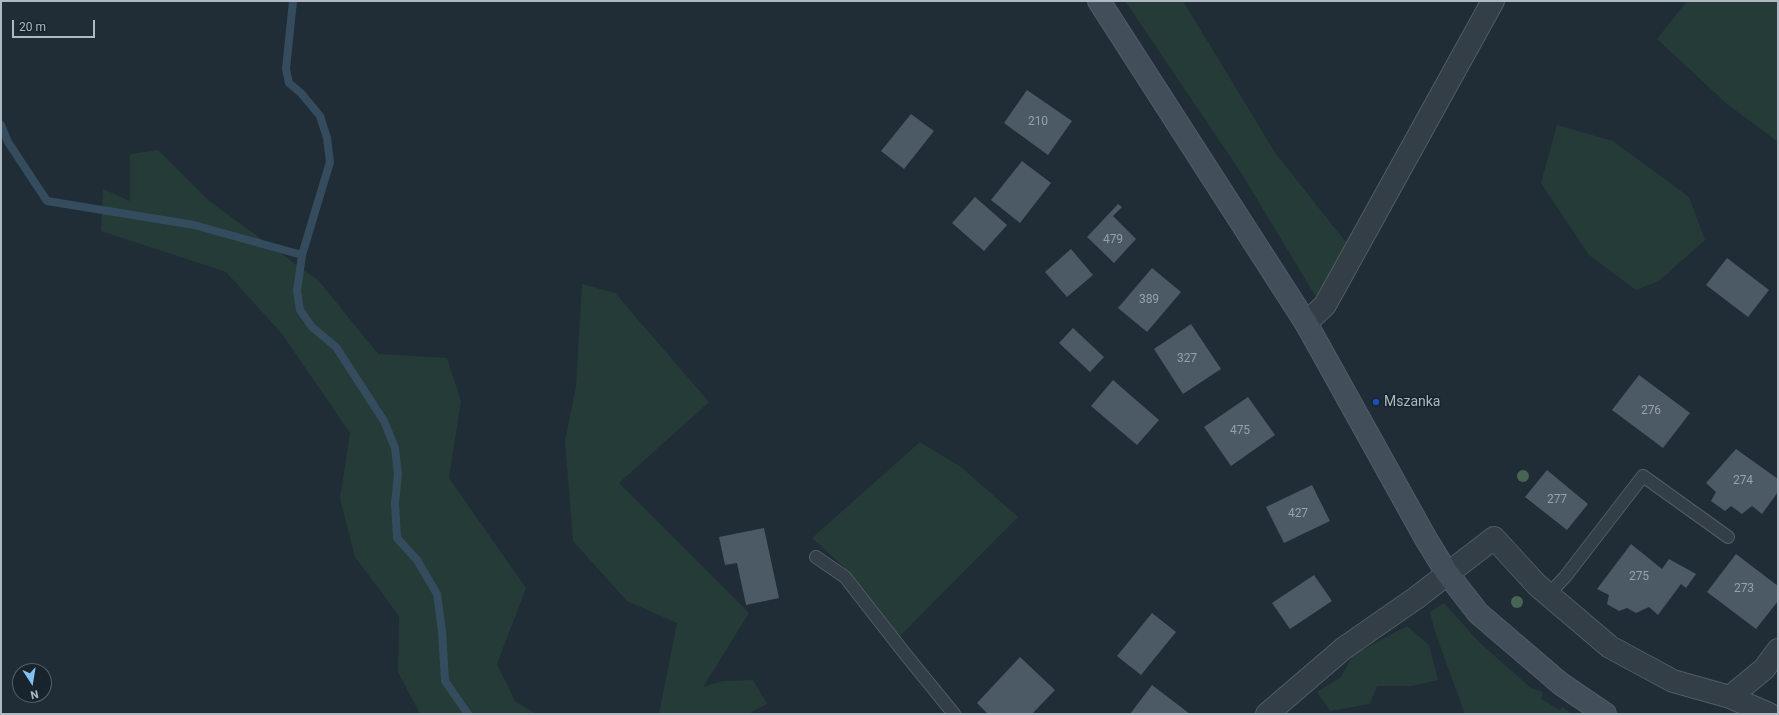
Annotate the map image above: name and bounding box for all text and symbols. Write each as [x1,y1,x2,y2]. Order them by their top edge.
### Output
scale bar [14,12,97,38]
text: 20 m [19,20,46,34]
house number: 210 [1028,115,1048,129]
house number: 479 [1103,233,1123,247]
house number: 389 [1139,293,1159,307]
house number: 327 [1177,352,1197,366]
place label: Mszanka [1384,394,1440,410]
marker: Mszanka [1371,397,1381,407]
house number: 276 [1641,404,1661,418]
house number: 475 [1230,424,1250,438]
house number: 274 [1733,474,1753,488]
house number: 277 [1547,493,1567,507]
house number: 427 [1288,507,1308,521]
house number: 275 [1629,570,1649,584]
house number: 273 [1734,582,1754,596]
north arrow [12,663,52,703]
text: N [29,687,40,701]

